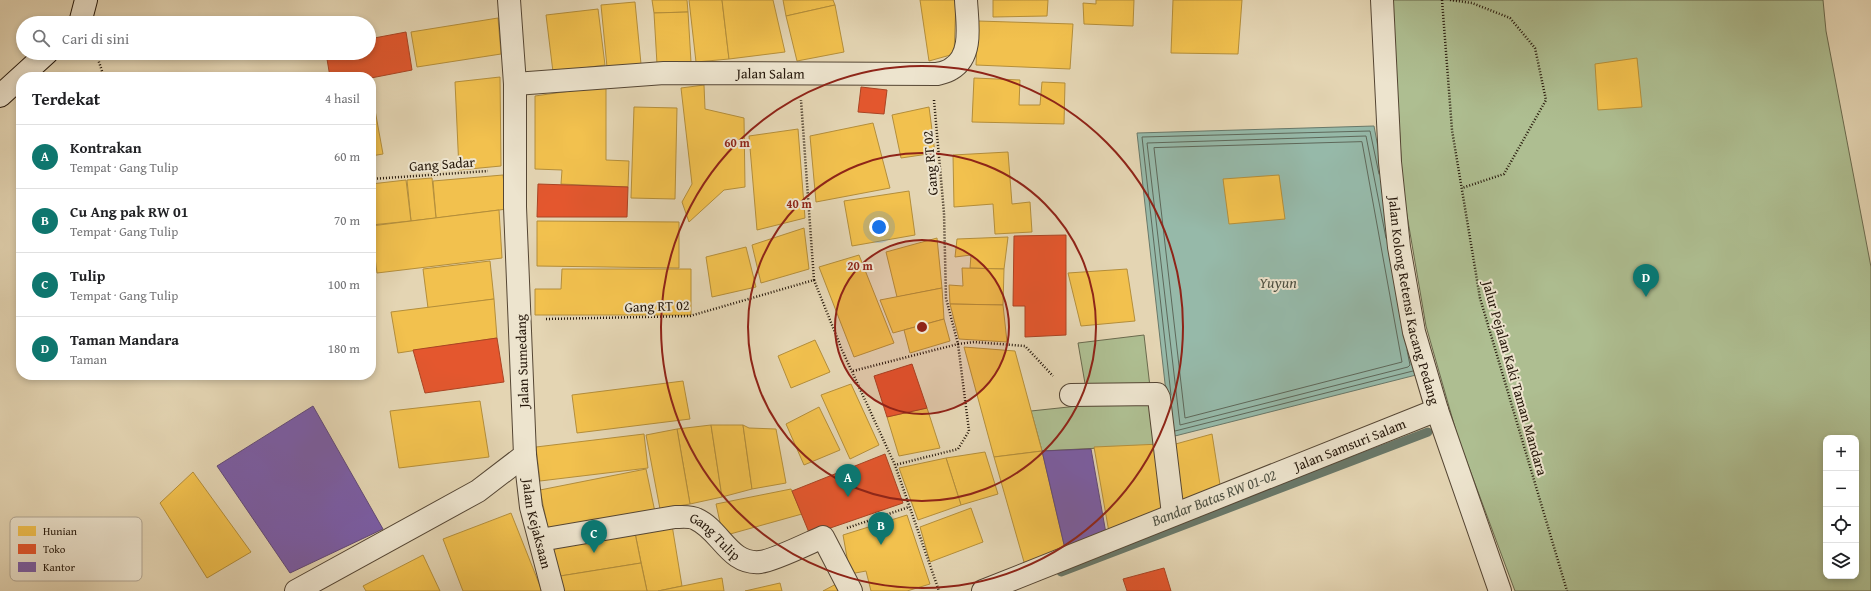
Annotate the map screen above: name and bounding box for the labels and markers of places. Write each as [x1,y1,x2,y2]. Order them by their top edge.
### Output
pin: D [1633,264,1659,297]
centre of rings [915,320,929,334]
pin: A [835,464,861,497]
pin: B [868,512,894,545]
pin: C [581,520,607,553]

